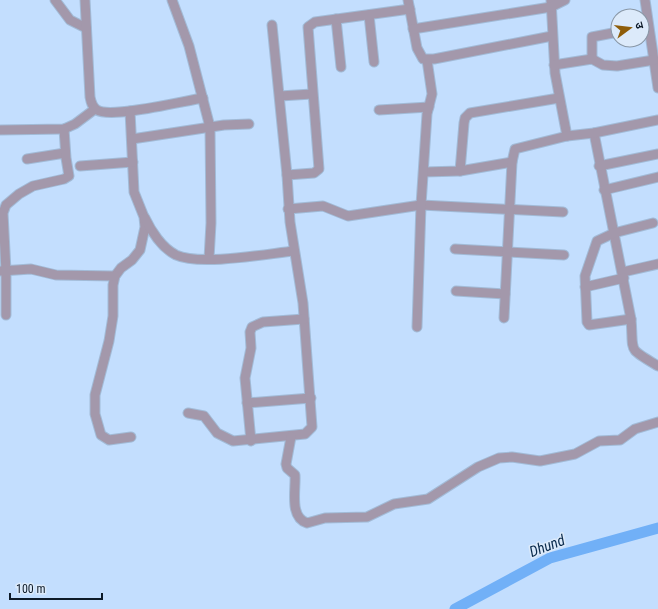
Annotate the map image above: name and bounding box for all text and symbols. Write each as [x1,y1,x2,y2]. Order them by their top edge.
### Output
north arrow [610,8,650,48]
text: उ [632,21,646,31]
water label: Dhund [527,531,568,561]
scale bar [10,575,102,601]
text: 100 m [16,582,46,596]

